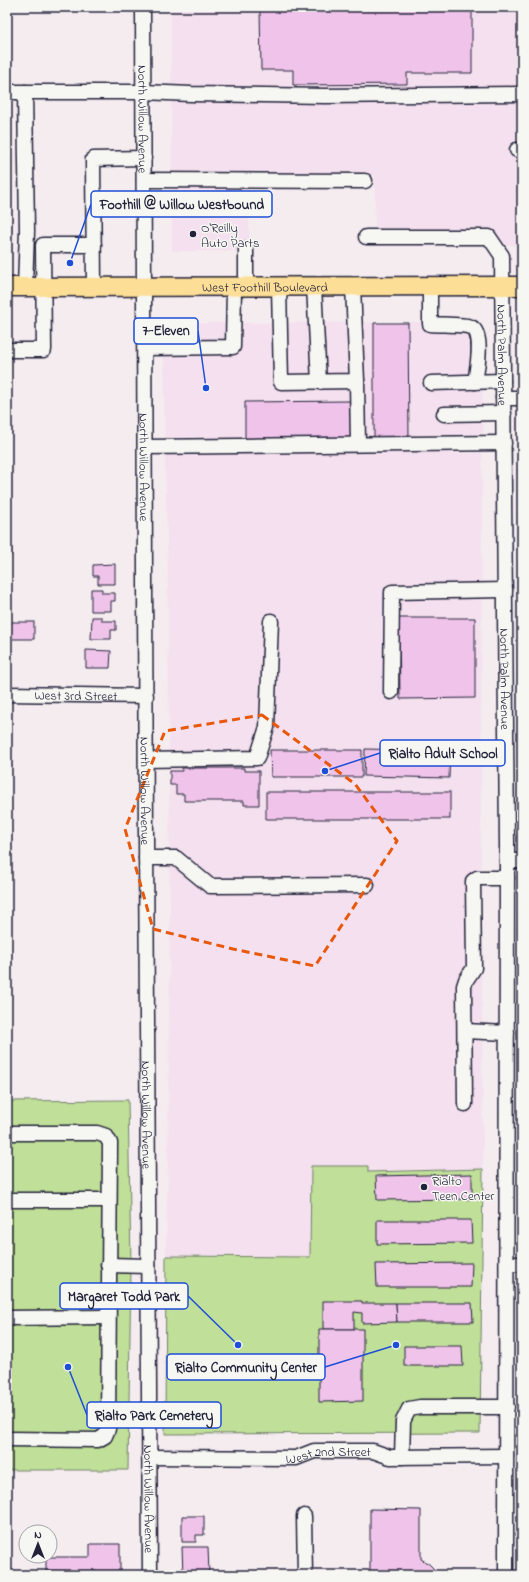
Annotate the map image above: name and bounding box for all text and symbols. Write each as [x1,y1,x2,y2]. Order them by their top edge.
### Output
street label: North Willow Avenue [132,65,152,173]
callout: Foothill @ Willow Westbound [91,191,272,217]
text: Foothill @ Willow Westbound [99,194,264,216]
place label: O'Reilly Auto Parts [201,219,260,253]
marker: O'Reilly Auto Parts [188,229,198,239]
street label: West Foothill Boulevard [202,278,329,298]
street label: North Palm Avenue [491,304,511,406]
callout: 7-Eleven [134,318,198,344]
text: 7-Eleven [142,321,190,342]
street label: North Willow Avenue [133,413,153,521]
street label: North Palm Avenue [494,628,514,730]
street label: West 3rd Street [34,686,118,707]
street label: North Willow Avenue [135,737,154,845]
callout: Rialto Adult School [380,740,505,766]
text: Rialto Adult School [387,744,498,765]
street label: North Willow Avenue [136,1061,155,1169]
place label: Rialto Teen Center [432,1172,495,1206]
marker: Rialto Teen Center [419,1182,429,1192]
callout: Margaret Todd Park [60,1283,188,1309]
text: Margaret Todd Park [68,1287,181,1310]
callout: Rialto Community Center [167,1354,325,1380]
text: Rialto Community Center [174,1358,318,1381]
callout: Rialto Park Cemetery [87,1402,221,1428]
text: Rialto Park Cemetery [94,1406,214,1429]
street label: West 2nd Street [286,1443,372,1469]
street label: North Willow Avenue [138,1445,158,1553]
north arrow [18,1524,58,1564]
text: N [34,1527,42,1543]

